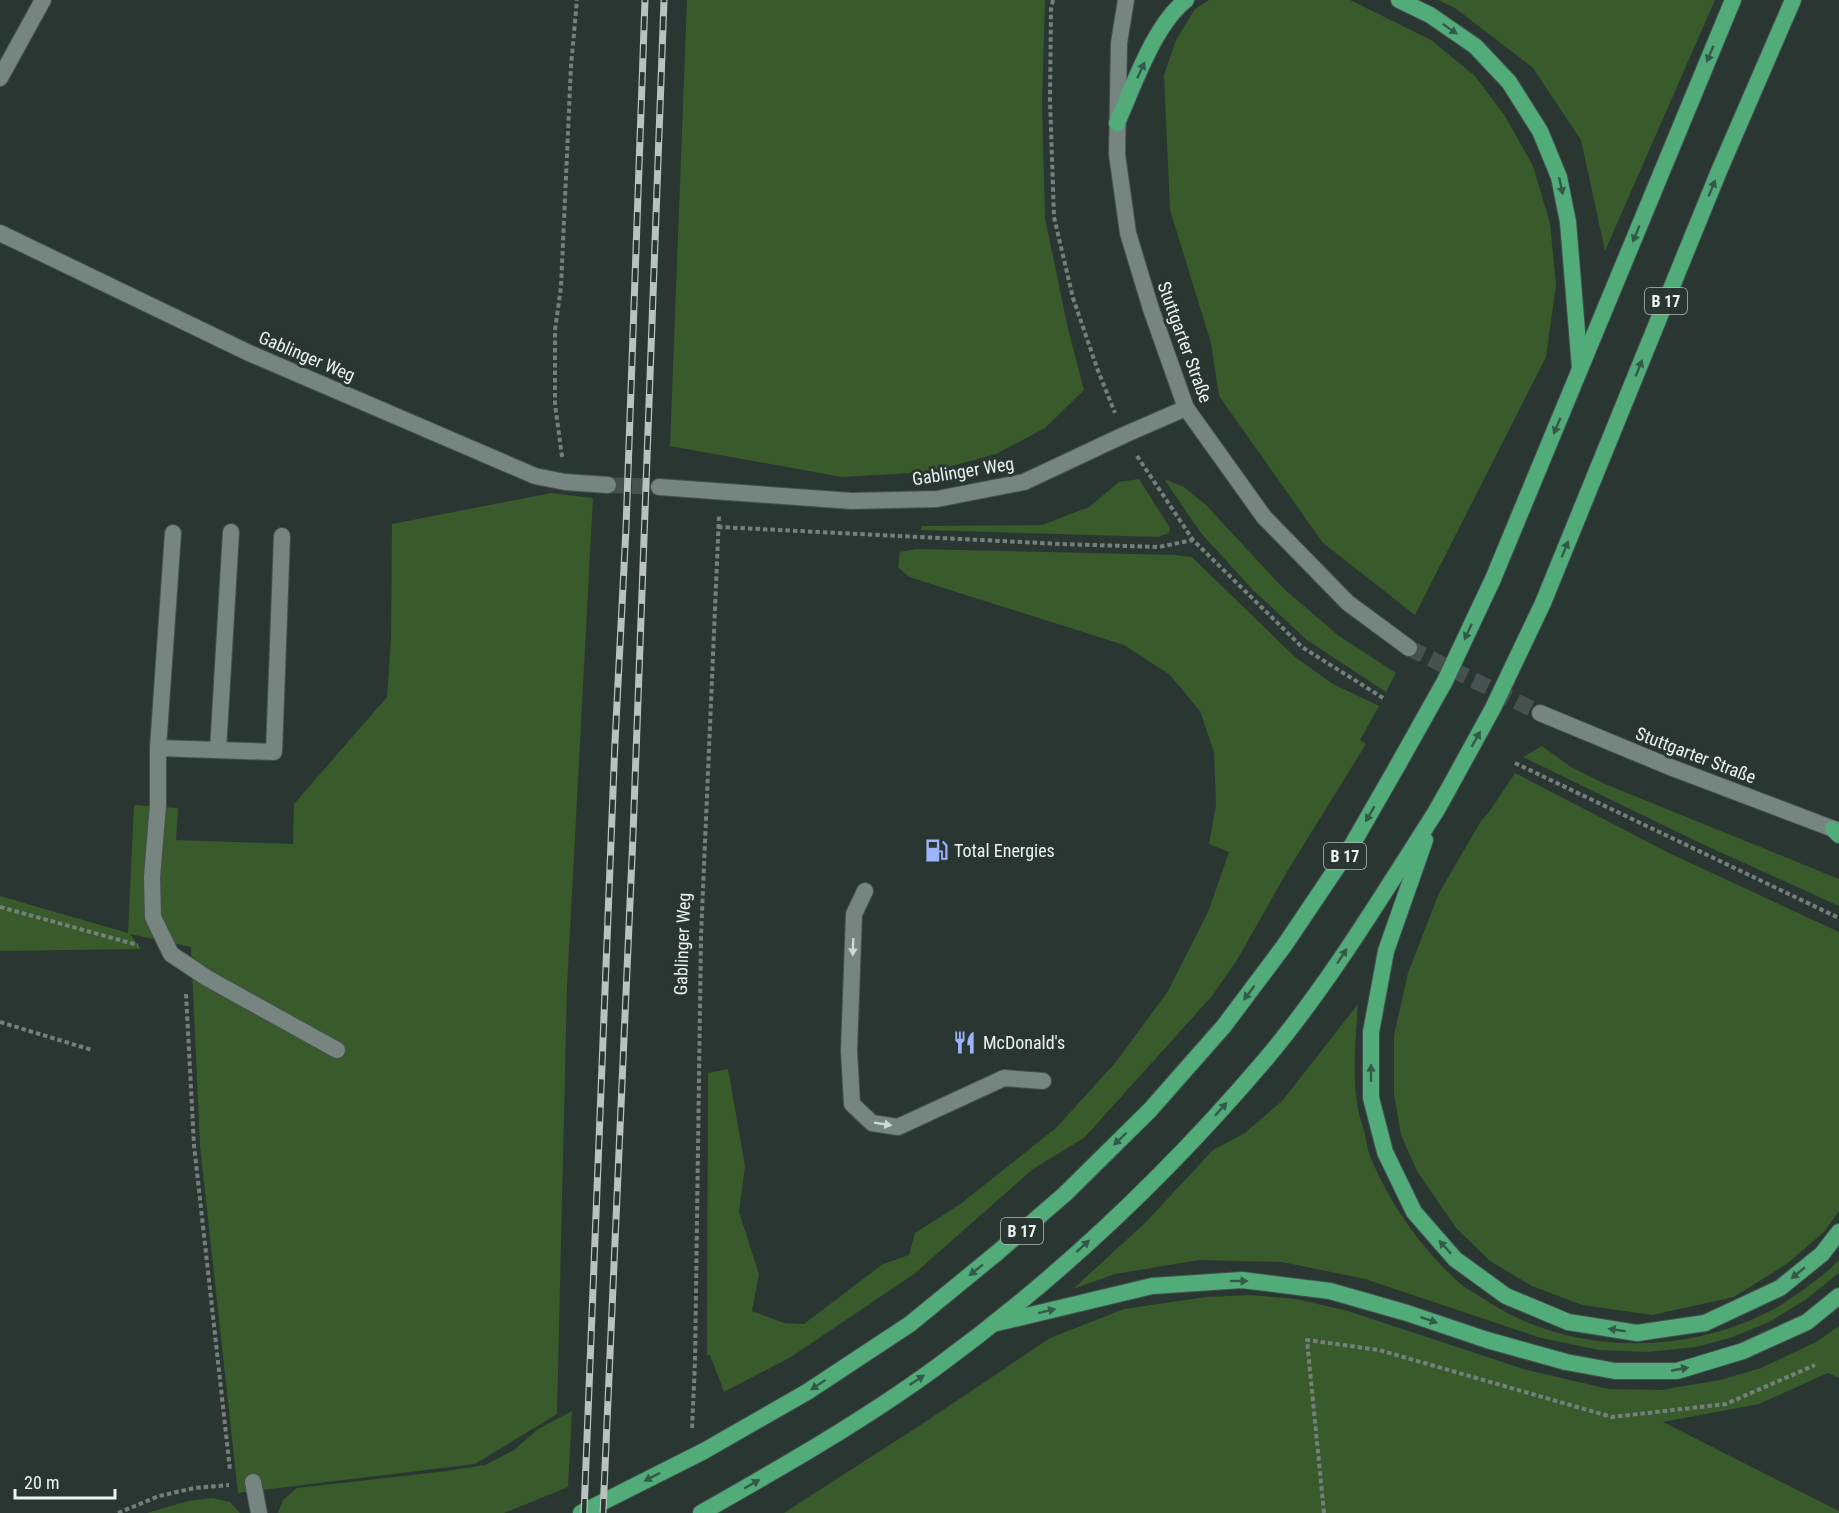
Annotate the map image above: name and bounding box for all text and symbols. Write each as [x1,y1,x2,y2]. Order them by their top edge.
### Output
one-way arrow [1441,23,1457,35]
one-way arrow [1705,45,1714,63]
one-way arrow [1137,61,1146,78]
one-way arrow [1556,176,1566,195]
one-way arrow [1707,178,1717,196]
one-way arrow [1631,225,1640,243]
street label: Stuttgarter Straße [1153,279,1217,405]
road number: B 17 [1645,288,1687,314]
street label: Gablinger Weg [256,326,358,386]
one-way arrow [1634,359,1644,377]
one-way arrow [1552,417,1561,435]
street label: Gablinger Weg [911,453,1015,489]
one-way arrow [1561,540,1571,558]
one-way arrow [1464,623,1473,640]
street label: Stuttgarter Straße [1633,722,1759,788]
one-way arrow [1471,730,1481,747]
one-way arrow [1365,806,1375,823]
fuel station icon: Total Energies [923,837,949,863]
place label: Total Energies [954,840,1055,861]
road number: B 17 [1324,843,1366,869]
street label: Gablinger Weg [670,892,694,996]
one-way arrow [848,938,857,957]
one-way arrow [1336,948,1347,964]
one-way arrow [1244,986,1256,1001]
restaurant icon: McDonald's [952,1029,978,1055]
place label: McDonald's [983,1032,1065,1053]
one-way arrow [1366,1063,1376,1082]
one-way arrow [1214,1102,1227,1117]
one-way arrow [873,1120,892,1129]
one-way arrow [1113,1132,1128,1146]
road number: B 17 [1001,1218,1043,1244]
one-way arrow [1076,1239,1091,1253]
one-way arrow [1438,1240,1452,1255]
one-way arrow [969,1263,984,1276]
one-way arrow [1791,1267,1806,1279]
one-way arrow [1230,1276,1249,1286]
one-way arrow [1038,1305,1057,1315]
one-way arrow [1420,1316,1438,1326]
one-way arrow [1608,1325,1627,1334]
one-way arrow [1671,1364,1690,1373]
one-way arrow [909,1375,925,1386]
one-way arrow [811,1379,827,1391]
scale bar [15,1462,116,1500]
text: 20 m [24,1472,59,1493]
one-way arrow [643,1472,660,1482]
one-way arrow [744,1478,760,1489]

